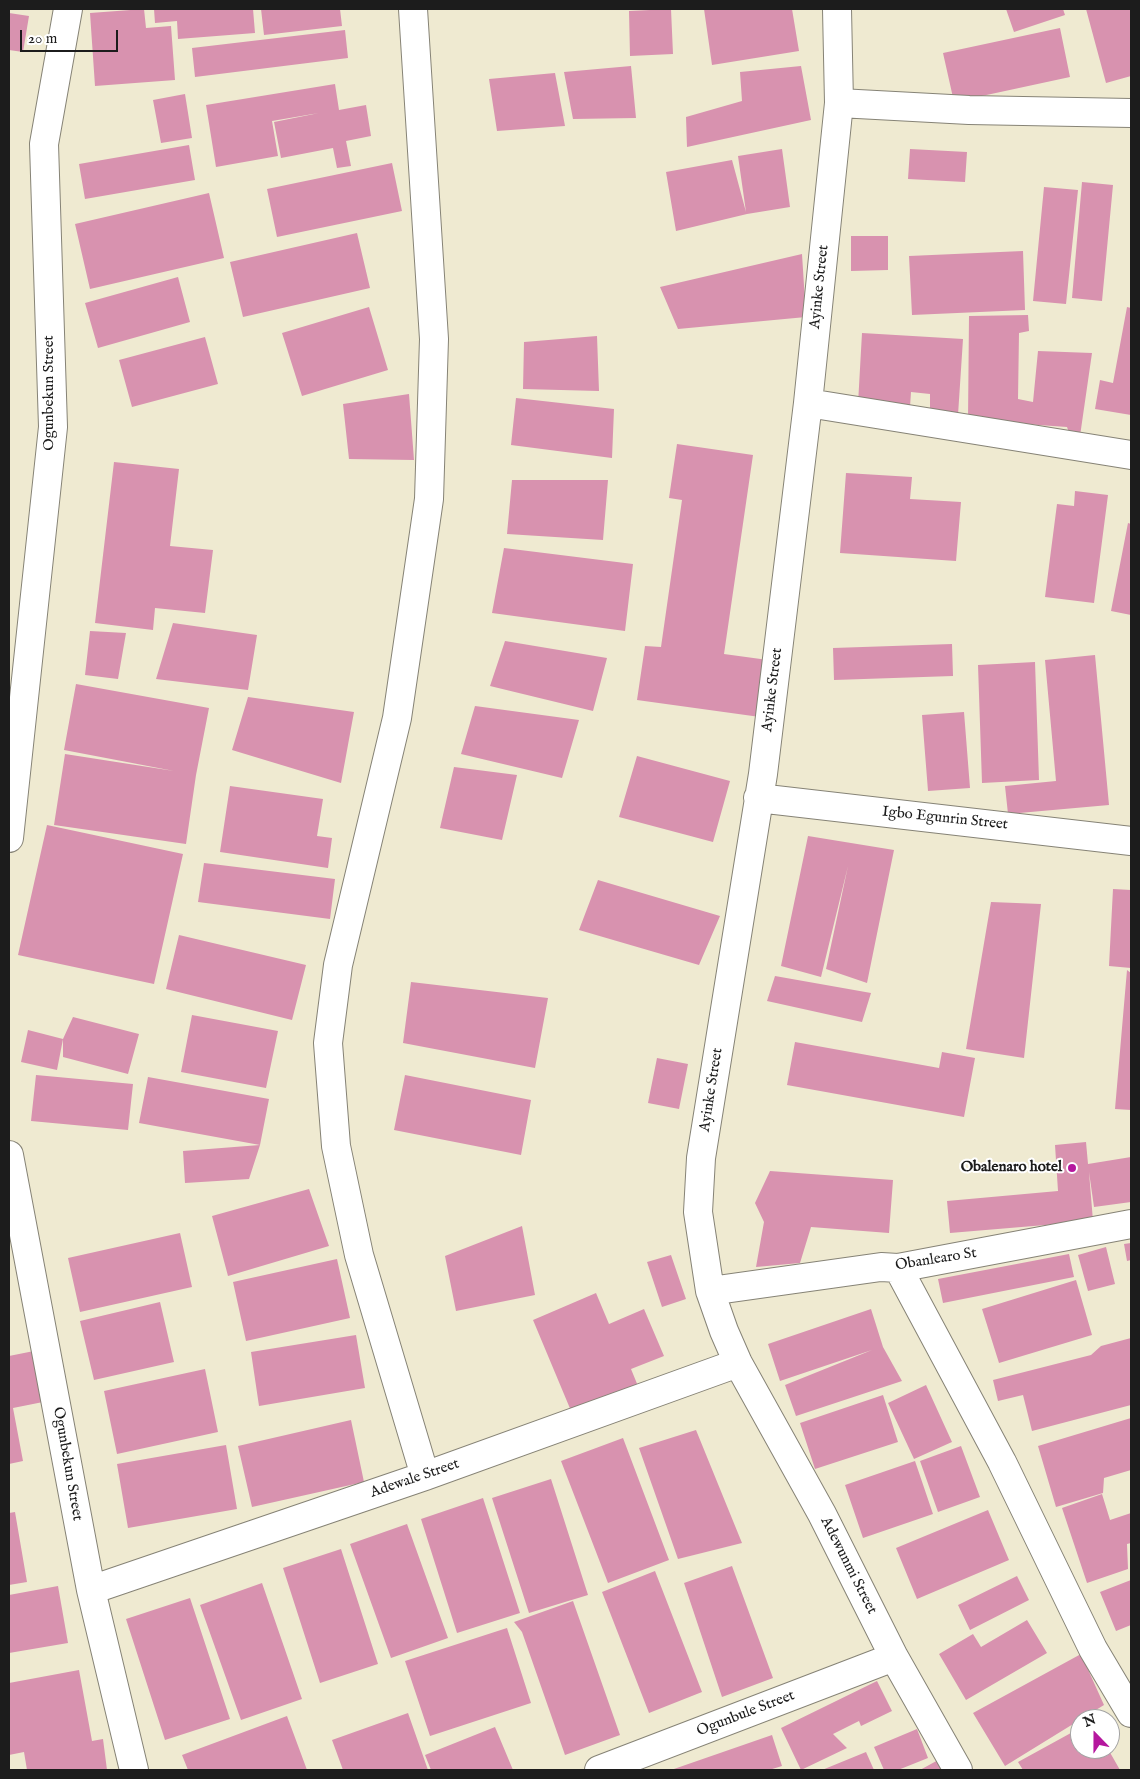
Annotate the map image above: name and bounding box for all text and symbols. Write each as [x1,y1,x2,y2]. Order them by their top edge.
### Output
scale bar [22,20,120,52]
text: 20 m [28,29,57,48]
street label: Ayinke Street [807,244,833,330]
street label: Ogunbekun Street [41,335,59,451]
street label: Ayinke Street [759,647,787,733]
street label: Igbo Egunrin Street [881,803,1009,835]
street label: Ayinke Street [697,1047,727,1133]
place label: Obalenaro hotel [961,1159,1062,1177]
marker: Obalenaro hotel [1066,1162,1078,1174]
street label: Obanlearo St [894,1245,978,1275]
street label: Ogunbekun Street [48,1406,86,1522]
street label: Adewale Street [368,1455,462,1503]
street label: Adewunmi Street [816,1514,880,1618]
street label: Ogunbule Street [694,1687,798,1741]
north arrow [1070,1709,1120,1759]
text: N [1081,1710,1099,1732]

